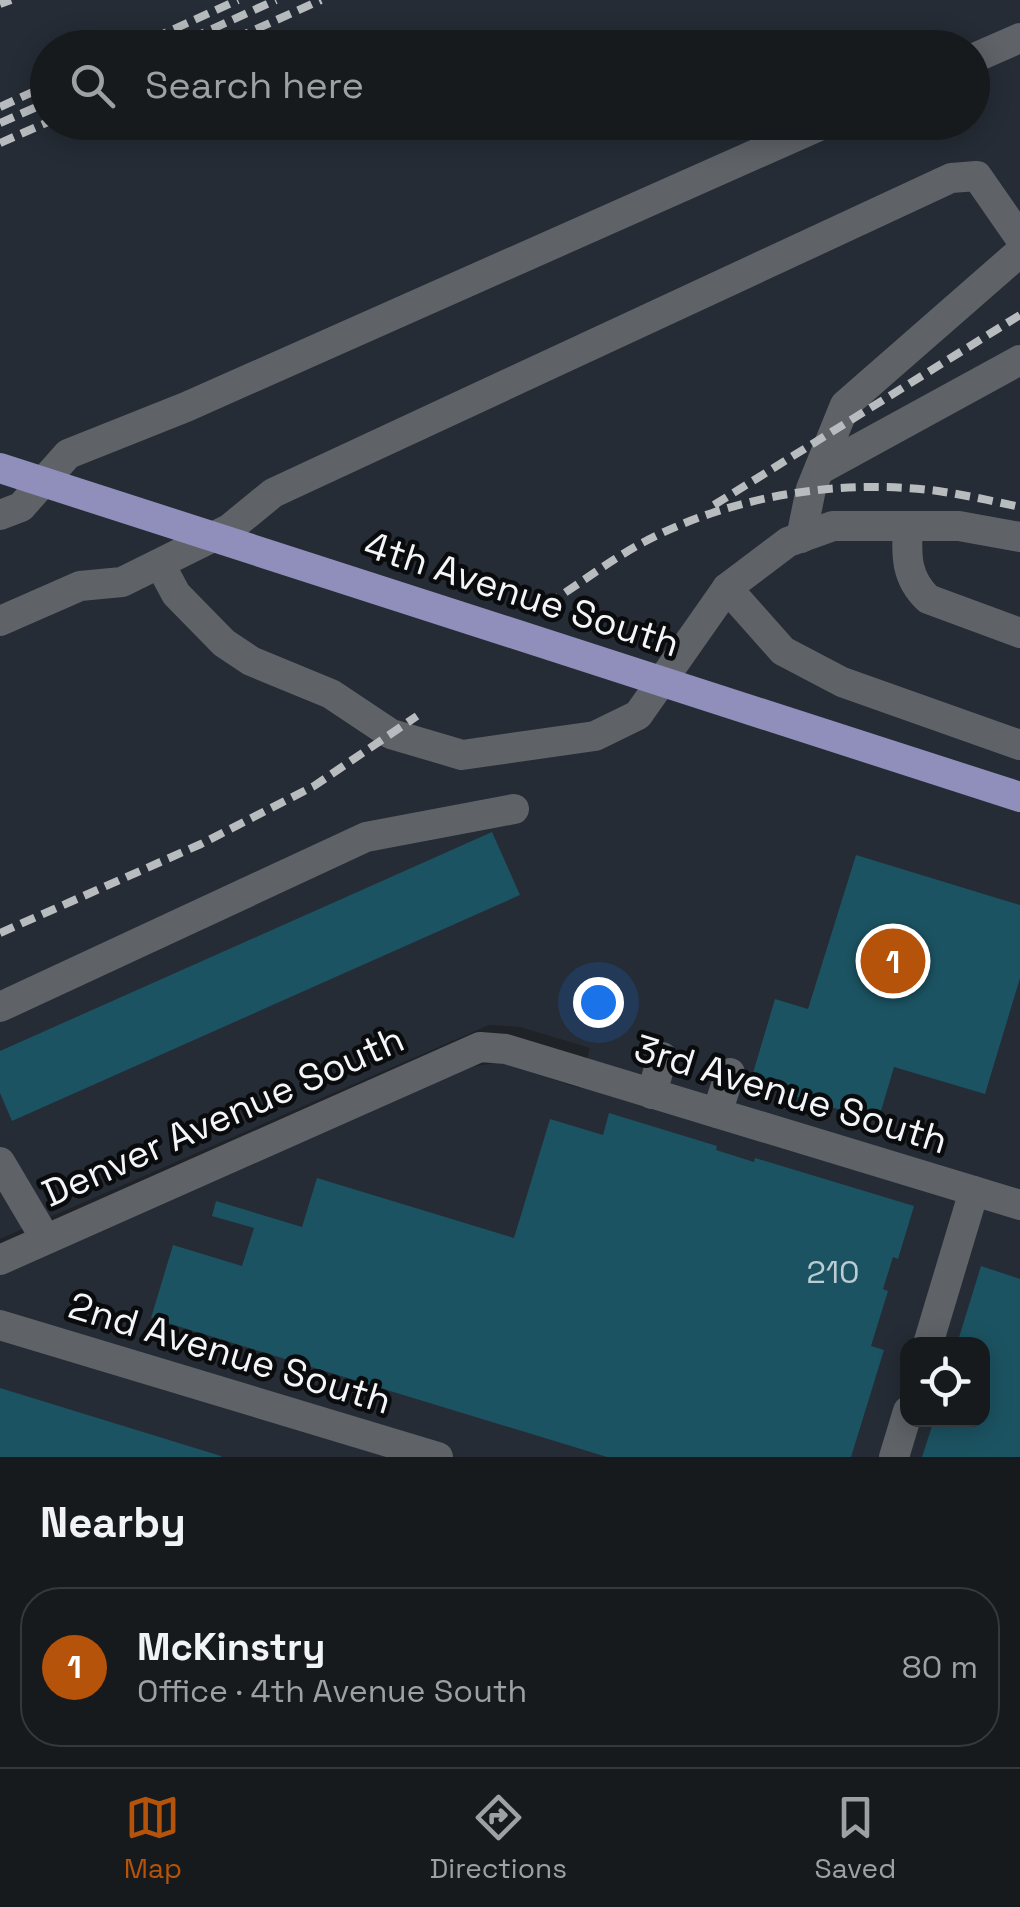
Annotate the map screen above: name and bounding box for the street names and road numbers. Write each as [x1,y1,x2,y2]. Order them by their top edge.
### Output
street label: 4th Avenue South [358,520,686,668]
street label: Denver Avenue South [35,1015,411,1217]
street label: 3rd Avenue South [629,1024,953,1164]
street label: 2nd Avenue South [63,1281,397,1425]

